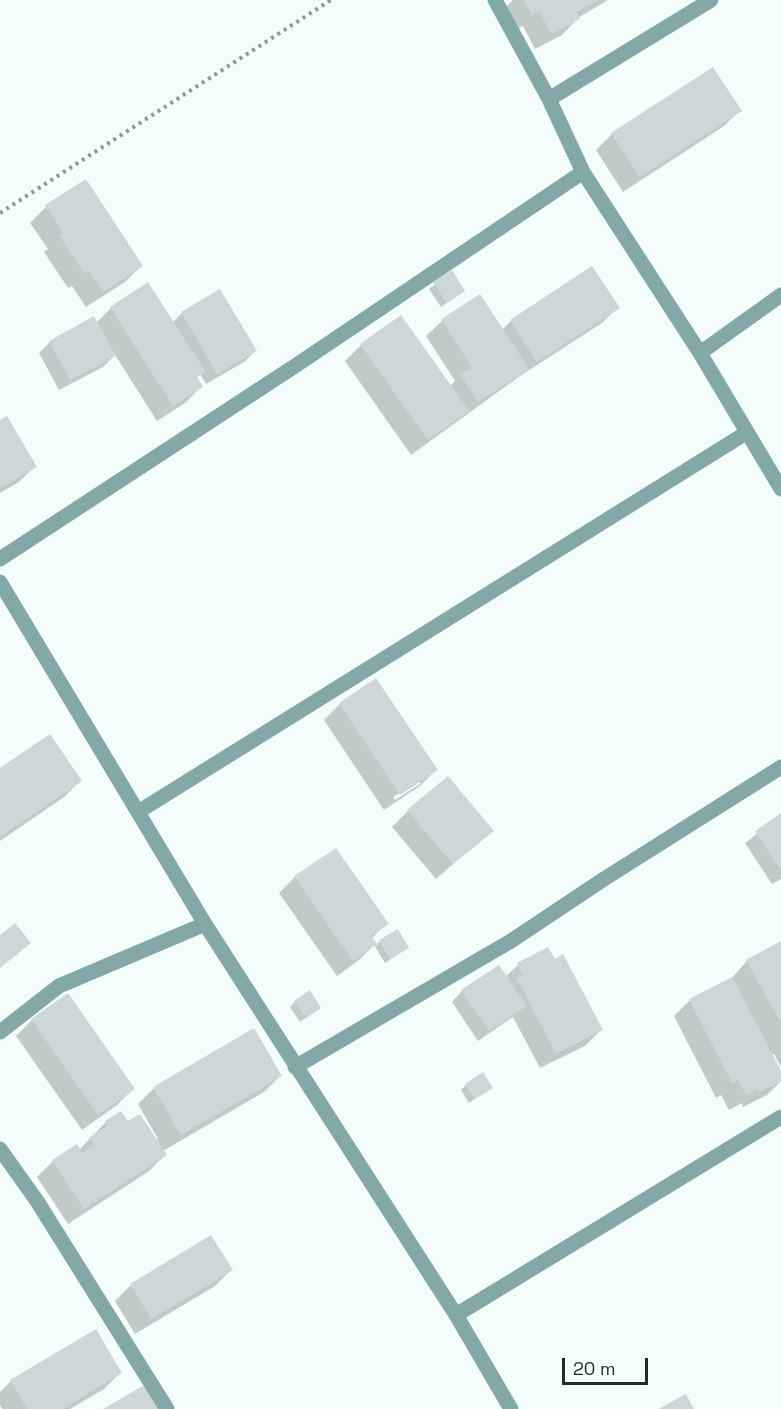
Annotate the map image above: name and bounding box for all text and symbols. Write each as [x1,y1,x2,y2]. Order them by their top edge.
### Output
scale bar [565,1346,650,1384]
text: 20 m [573,1357,616,1380]

